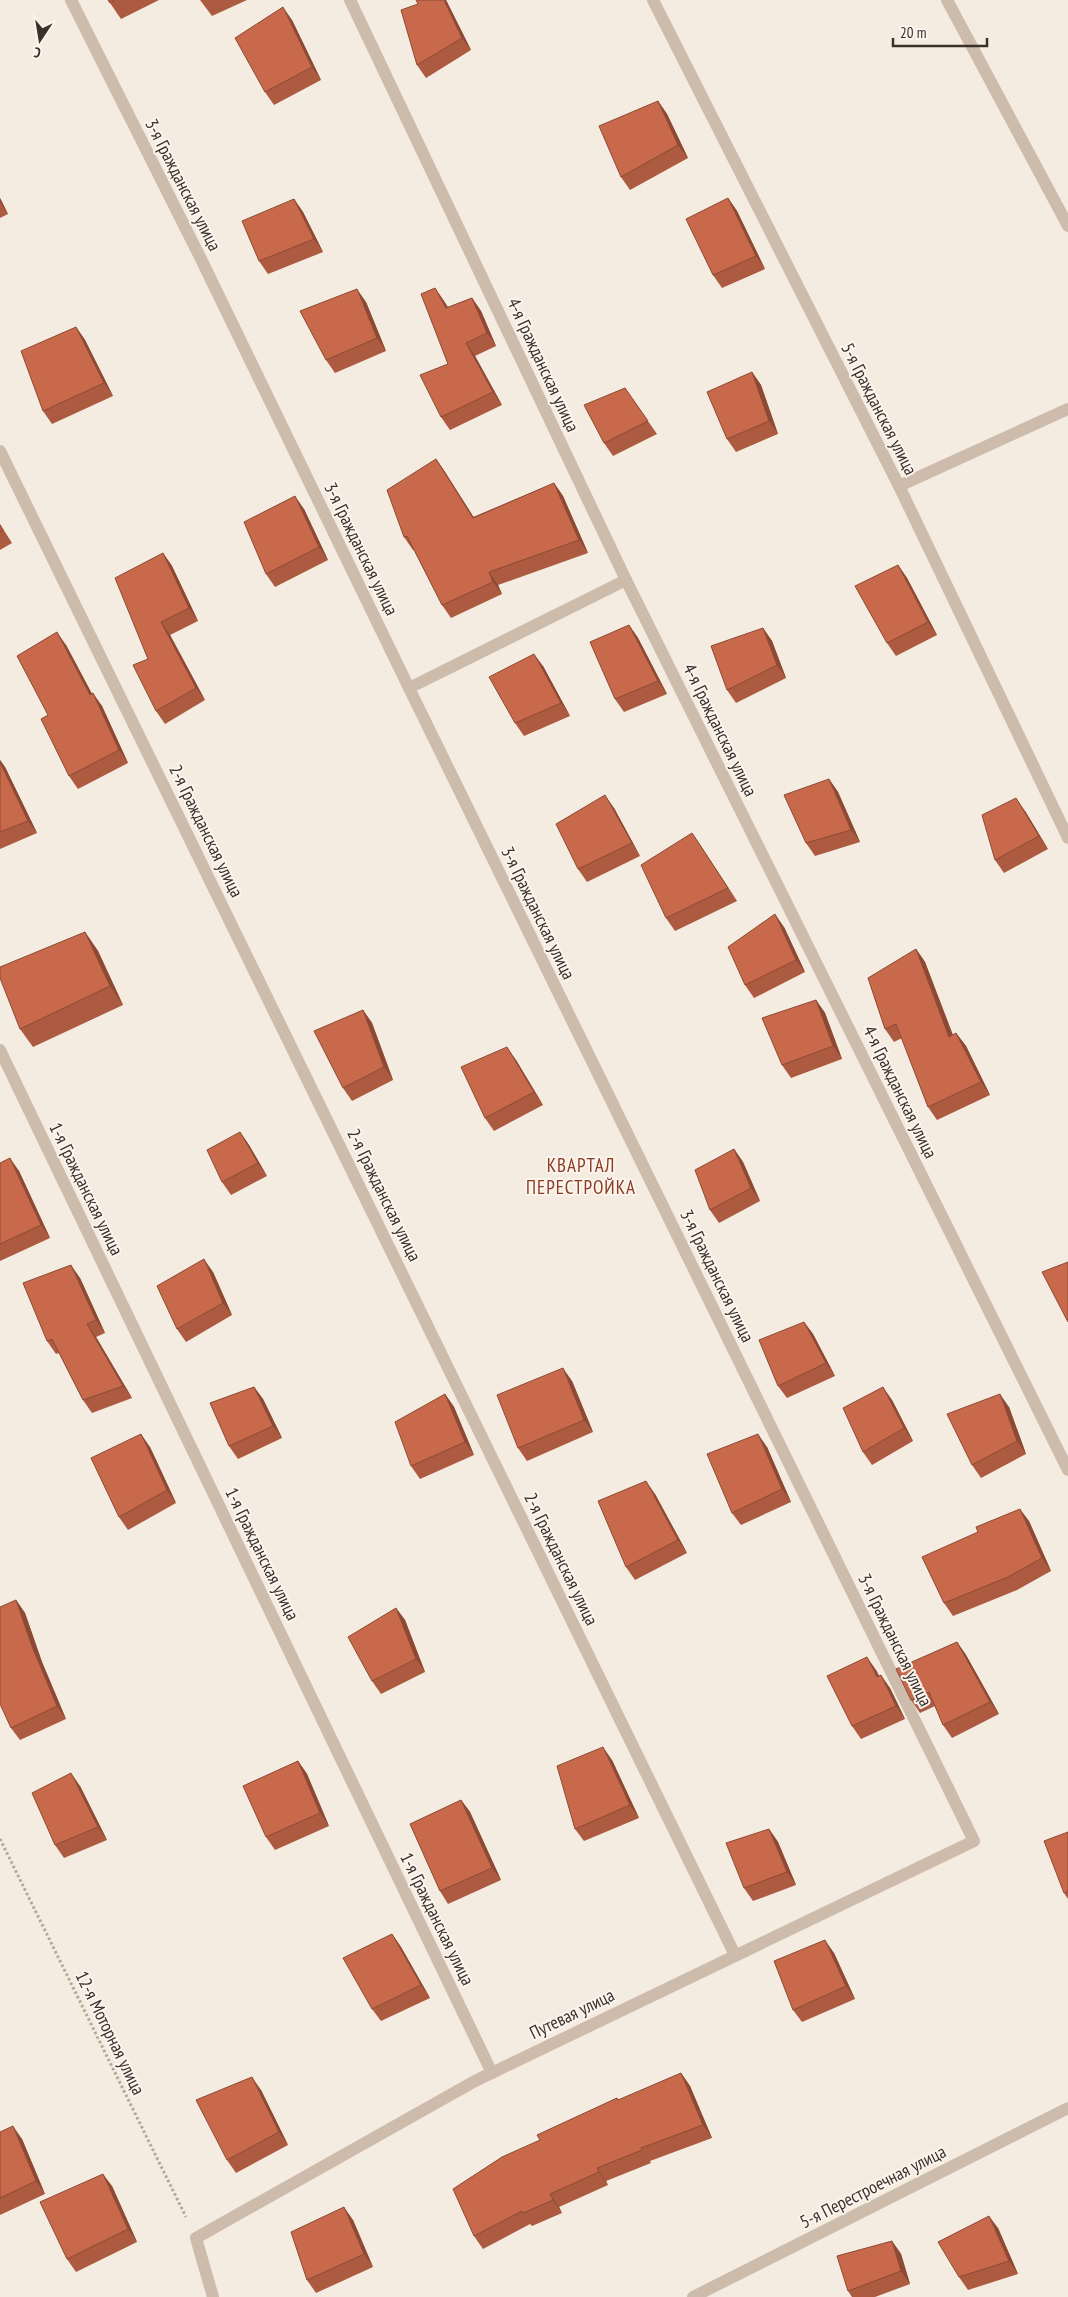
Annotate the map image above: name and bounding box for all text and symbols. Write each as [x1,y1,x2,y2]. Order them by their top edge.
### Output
north arrow [15,15,65,65]
scale bar [893,15,987,47]
text: 20 m [900,23,926,42]
text: С [32,43,42,62]
street label: 3-я Гражданская улица [140,115,227,255]
street label: 4-я Гражданская улица [502,294,585,435]
street label: 5-я Гражданская улица [836,339,923,479]
street label: 3-я Гражданская улица [319,479,404,619]
street label: 4-я Гражданская улица [678,660,763,800]
street label: 2-я Гражданская улица [164,761,249,901]
street label: 3-я Гражданская улица [496,843,581,983]
street label: 4-я Гражданская улица [858,1022,943,1162]
street label: 1-я Гражданская улица [44,1119,129,1259]
street label: 2-я Гражданская улица [342,1125,427,1265]
district label: КВАРТАЛ ПЕРЕСТРОЙКА [526,1153,636,1199]
street label: 3-я Гражданская улица [675,1206,760,1346]
street label: 1-я Гражданская улица [220,1484,305,1624]
street label: 2-я Гражданская улица [519,1489,604,1629]
street label: 3-я Гражданская улица [853,1570,938,1710]
street label: 1-я Гражданская улица [395,1849,480,1989]
street label: 12-я Моторная улица [71,1967,150,2099]
street label: Путевая улица [526,1983,618,2044]
street label: 5-я Перестроечная улица [796,2140,950,2233]

